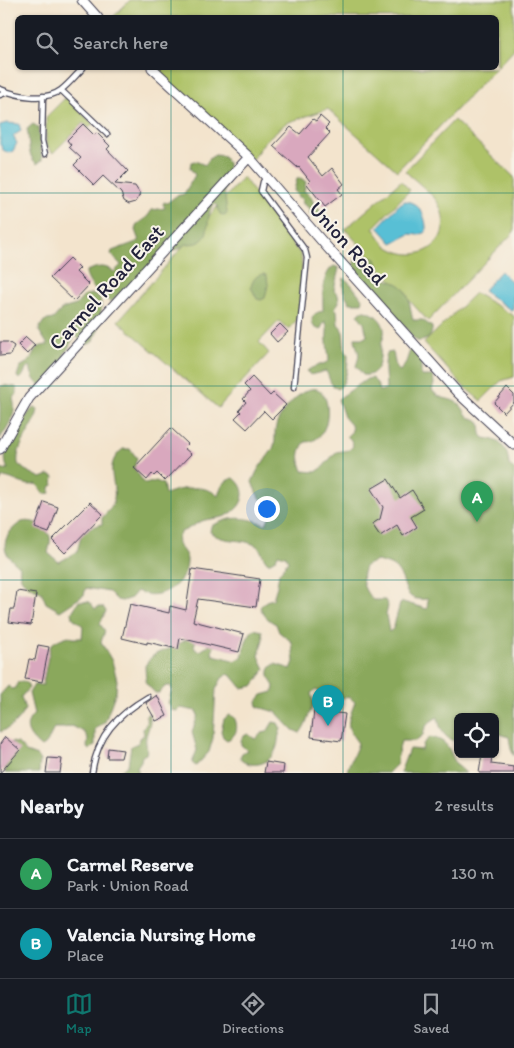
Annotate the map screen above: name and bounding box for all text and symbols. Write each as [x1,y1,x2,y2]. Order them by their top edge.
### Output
search box [15,15,499,70]
icon: search [33,29,61,57]
text: Search here [73,31,168,54]
street label: Union Road [304,196,392,290]
street label: Carmel Road East [43,219,169,355]
pin: A [461,481,493,522]
your location [254,496,280,522]
pin: B [312,685,344,726]
map controls [454,713,499,758]
button: locate [454,713,499,758]
text: Nearby [20,793,84,818]
text: 2 results [434,796,494,815]
text: Carmel Reserve [67,853,194,876]
text: A [31,864,41,883]
text: 130 m [451,864,494,883]
text: Park · Union Road [67,876,188,895]
text: Valencia Nursing Home [67,923,256,946]
text: B [31,934,41,953]
text: 140 m [450,934,494,953]
text: Place [67,946,104,965]
tab: Map [65,990,93,1037]
tab: Directions [222,990,284,1037]
tab: Saved [413,990,449,1037]

